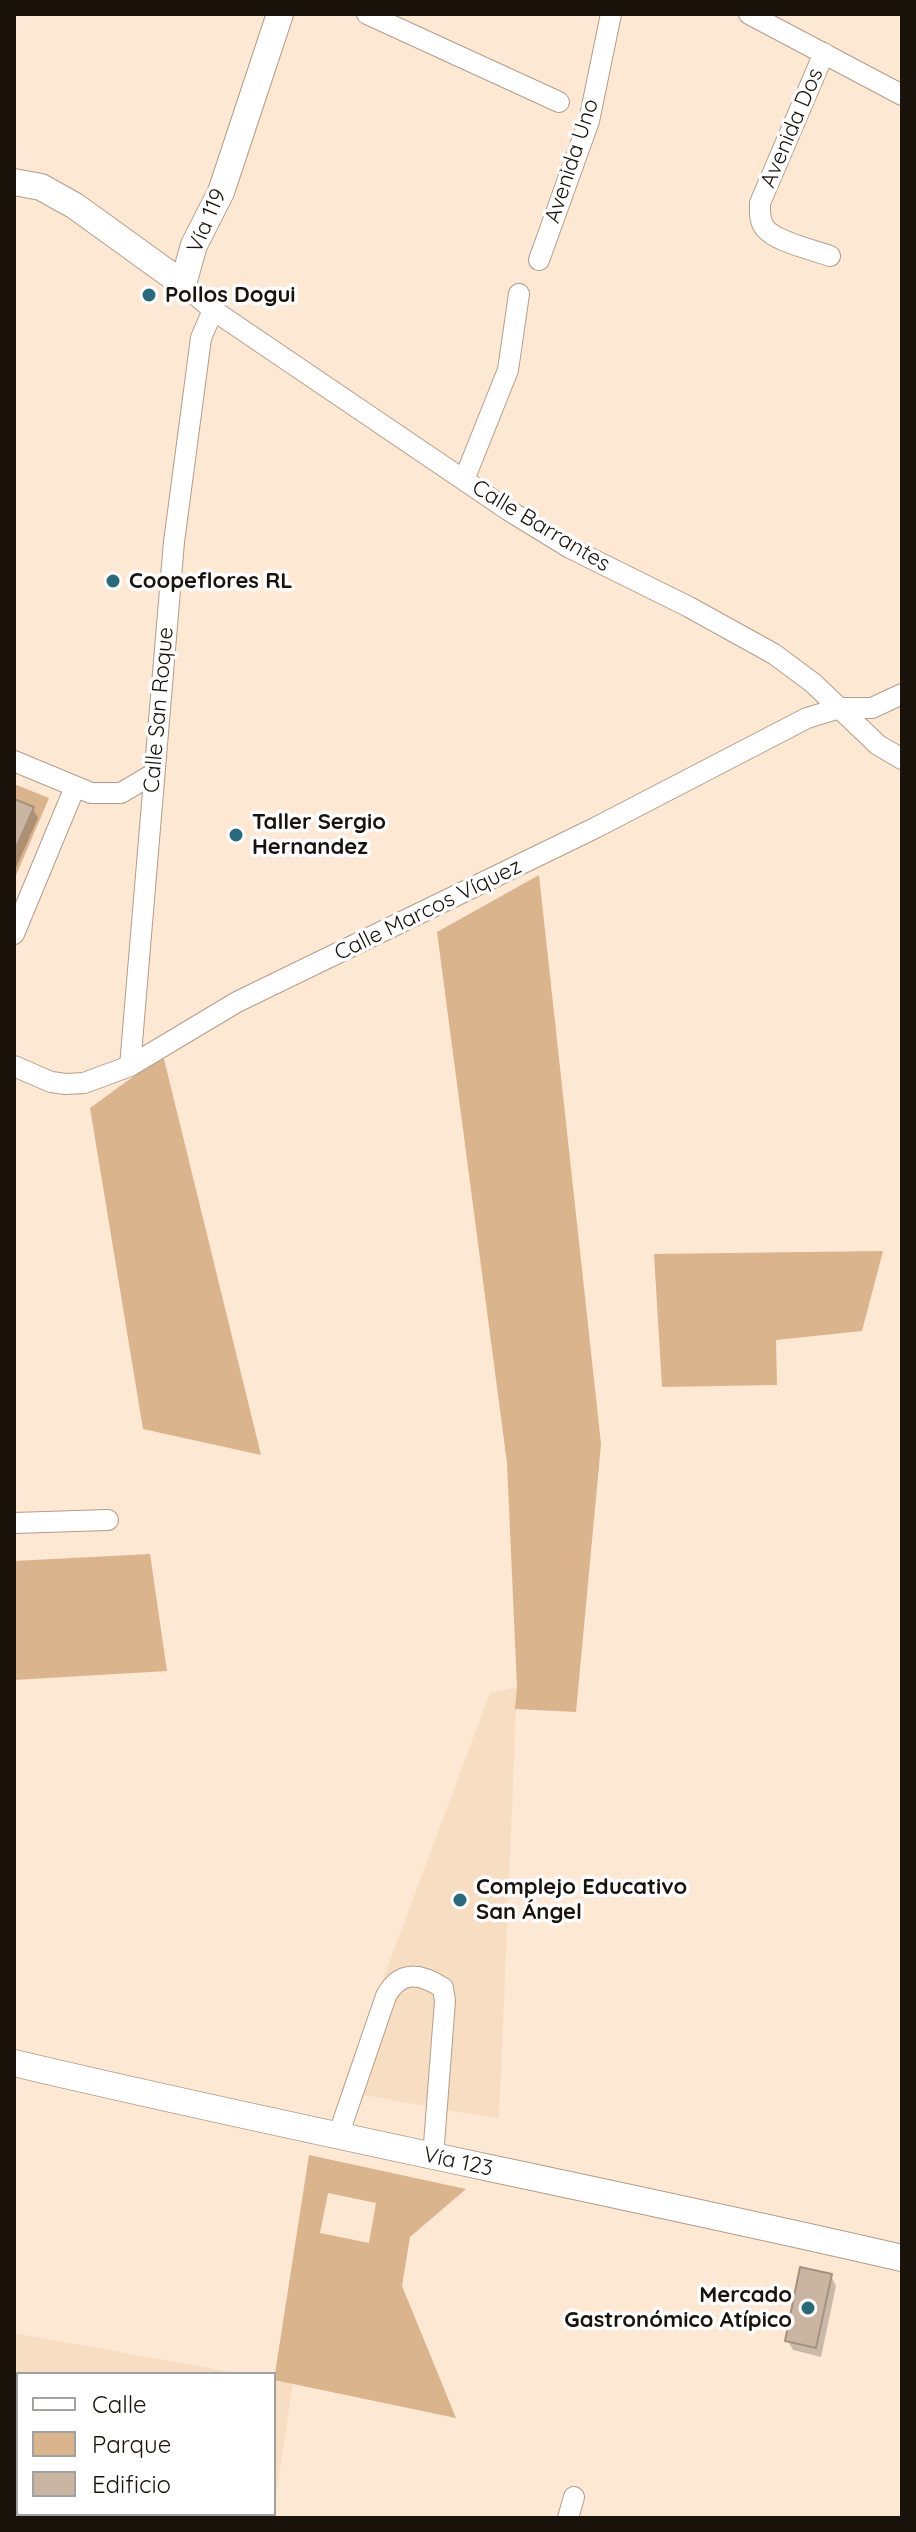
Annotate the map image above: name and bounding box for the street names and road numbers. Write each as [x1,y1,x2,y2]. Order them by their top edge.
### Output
street label: Avenida Dos [755,64,829,192]
street label: Avenida Uno [539,95,605,227]
street label: Vía 119 [182,185,232,257]
street label: Calle Barrantes [467,474,615,578]
street label: Calle San Roque [139,626,179,794]
street label: Calle Marcos Víquez [330,853,526,967]
street label: Vía 123 [421,2142,495,2182]

